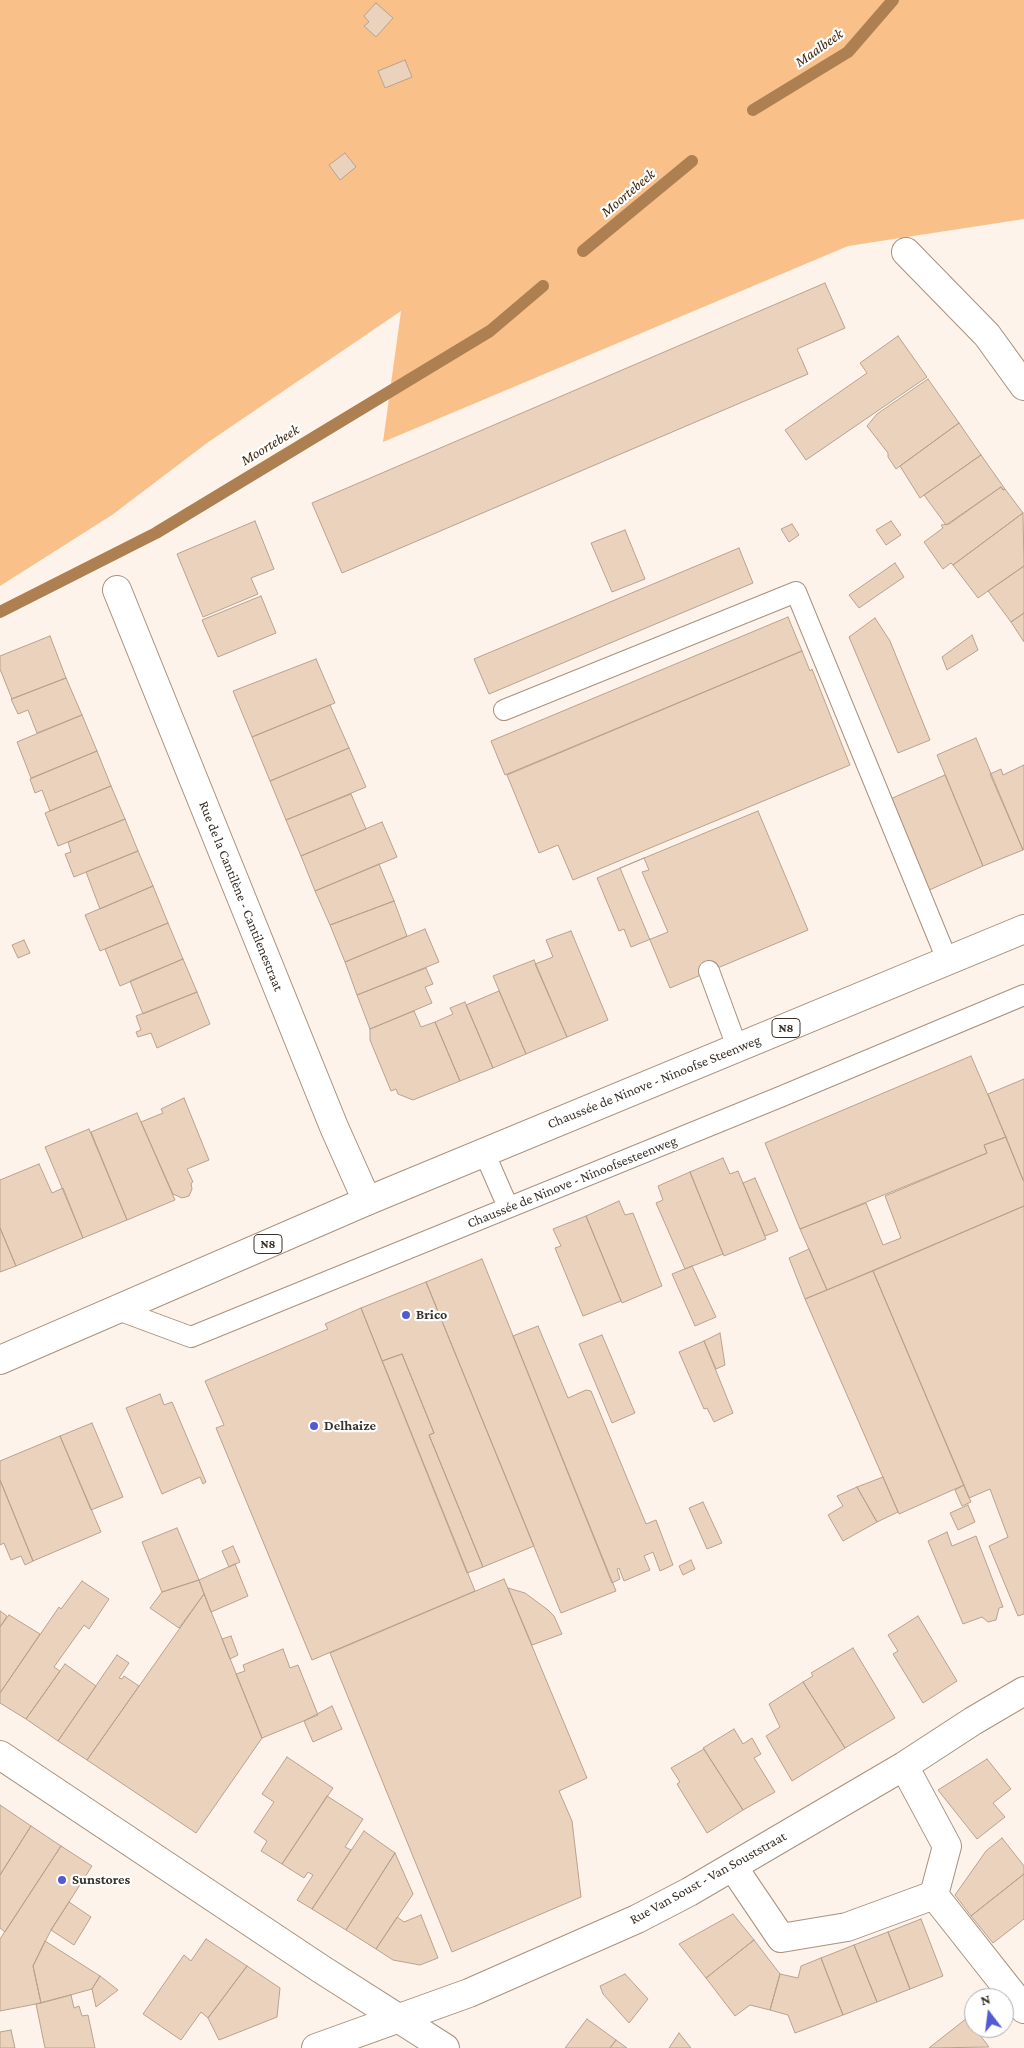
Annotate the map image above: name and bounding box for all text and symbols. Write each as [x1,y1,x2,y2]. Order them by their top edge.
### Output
water label: Maalbeek [791,25,847,71]
water label: Moortebeek [597,165,659,221]
water label: Moortebeek [237,421,303,469]
street label: Rue de la Cantilène - Cantilenestraat [195,799,287,993]
road number: N8 [772,1018,800,1038]
street label: Chaussée de Ninove - Ninoofse Steenweg [545,1031,763,1133]
street label: Chaussée de Ninove - Ninoofsesteenweg [465,1132,679,1232]
road number: N8 [254,1234,282,1254]
place label: Brico [416,1307,447,1323]
marker: Brico [400,1309,412,1321]
place label: Delhaize [324,1418,376,1434]
marker: Delhaize [308,1420,320,1432]
street label: Rue Van Soust - Van Souststraat [627,1828,789,1928]
place label: Sunstores [72,1872,130,1888]
marker: Sunstores [56,1874,68,1886]
north arrow [964,1988,1014,2038]
text: N [979,1991,992,2008]

